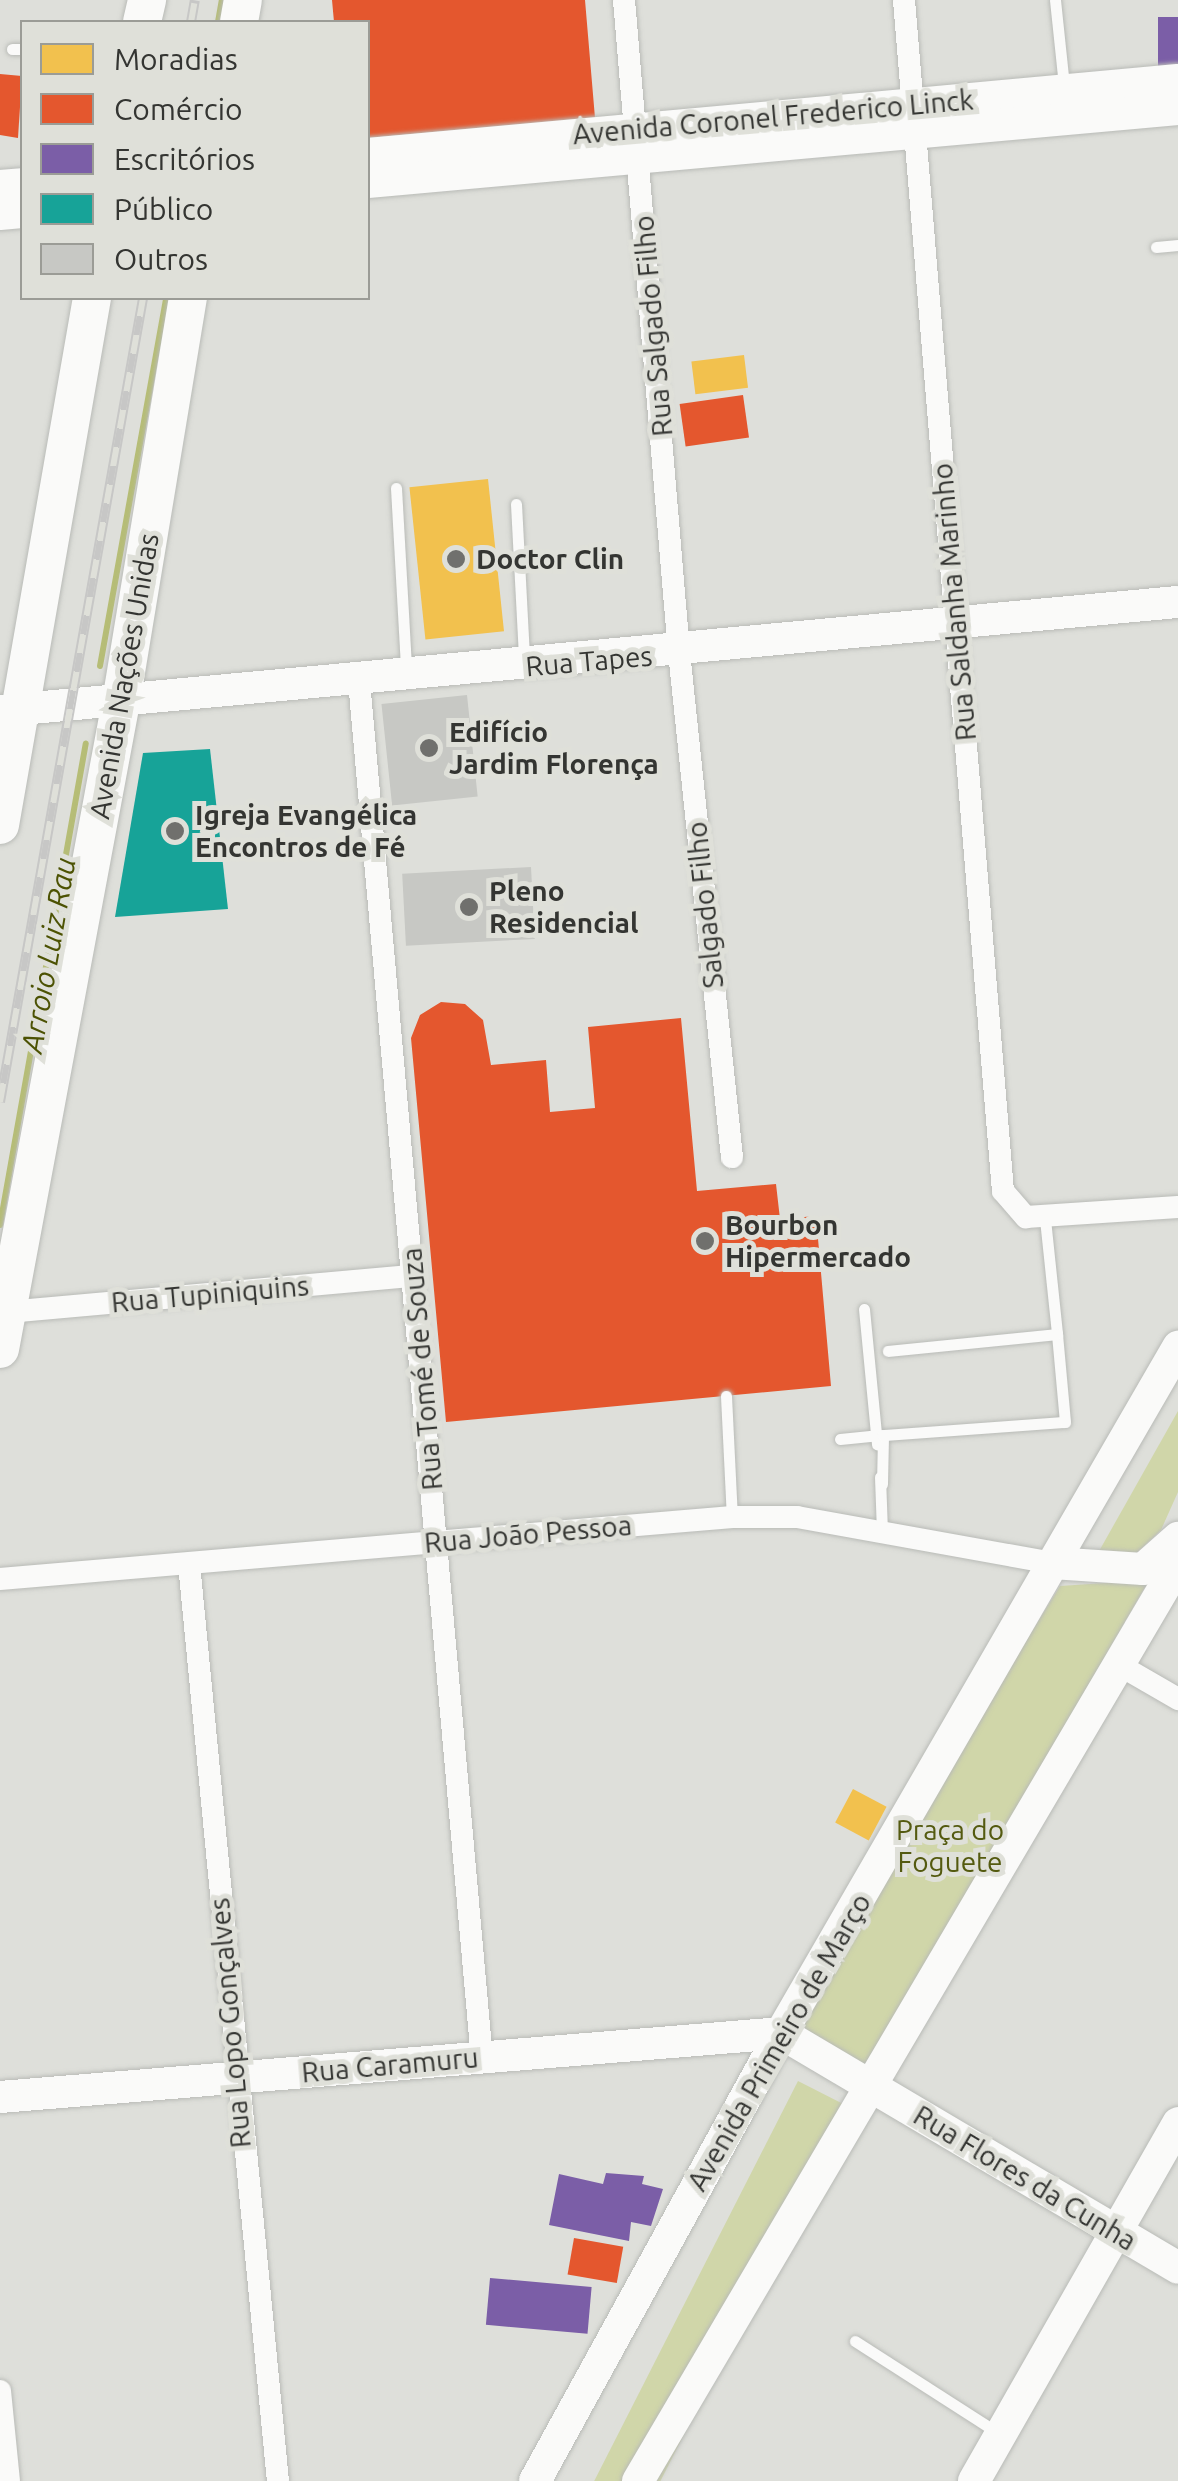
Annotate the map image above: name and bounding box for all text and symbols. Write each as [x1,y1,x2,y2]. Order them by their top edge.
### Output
legend [20,20,370,300]
text: Moradias [114,42,238,76]
street label: Avenida Coronel Frederico Linck [571,83,975,151]
text: Comércio [114,92,243,126]
text: Escritórios [114,142,255,176]
text: Público [114,192,213,226]
street label: Rua Salgado Filho [627,214,679,438]
text: Outros [114,242,208,276]
street label: Rua Saldanha Marinho [925,462,983,742]
street label: Avenida Nações Unidas [82,531,166,821]
place label: Doctor Clin [476,542,624,576]
marker: Doctor Clin [445,548,467,570]
street label: Rua Tapes [524,639,654,683]
place label: Edifício Jardim Florença [449,715,659,781]
marker: Edifício Jardim Florença [418,737,440,759]
place label: Igreja Evangélica Encontros de Fé [195,798,417,864]
marker: Igreja Evangélica Encontros de Fé [164,820,186,842]
street label: Salgado Filho [680,820,730,990]
water label: Arroio Luiz Rau [13,855,83,1055]
place label: Pleno Residencial [489,874,638,940]
marker: Pleno Residencial [458,896,480,918]
place label: Bourbon Hipermercado [725,1208,911,1274]
marker: Bourbon Hipermercado [694,1230,716,1252]
street label: Rua Tomé de Souza [395,1246,449,1492]
street label: Rua Tupiniquins [110,1269,310,1319]
street label: Rua João Pessoa [423,1508,633,1560]
park label: Praça do Foguete [896,1813,1004,1879]
street label: Avenida Primeiro de Março [680,1887,878,2197]
street label: Rua Lopo Gonçalves [202,1897,258,2149]
street label: Rua Caramuru [300,2041,480,2089]
street label: Rua Flores da Cunha [908,2098,1142,2258]

